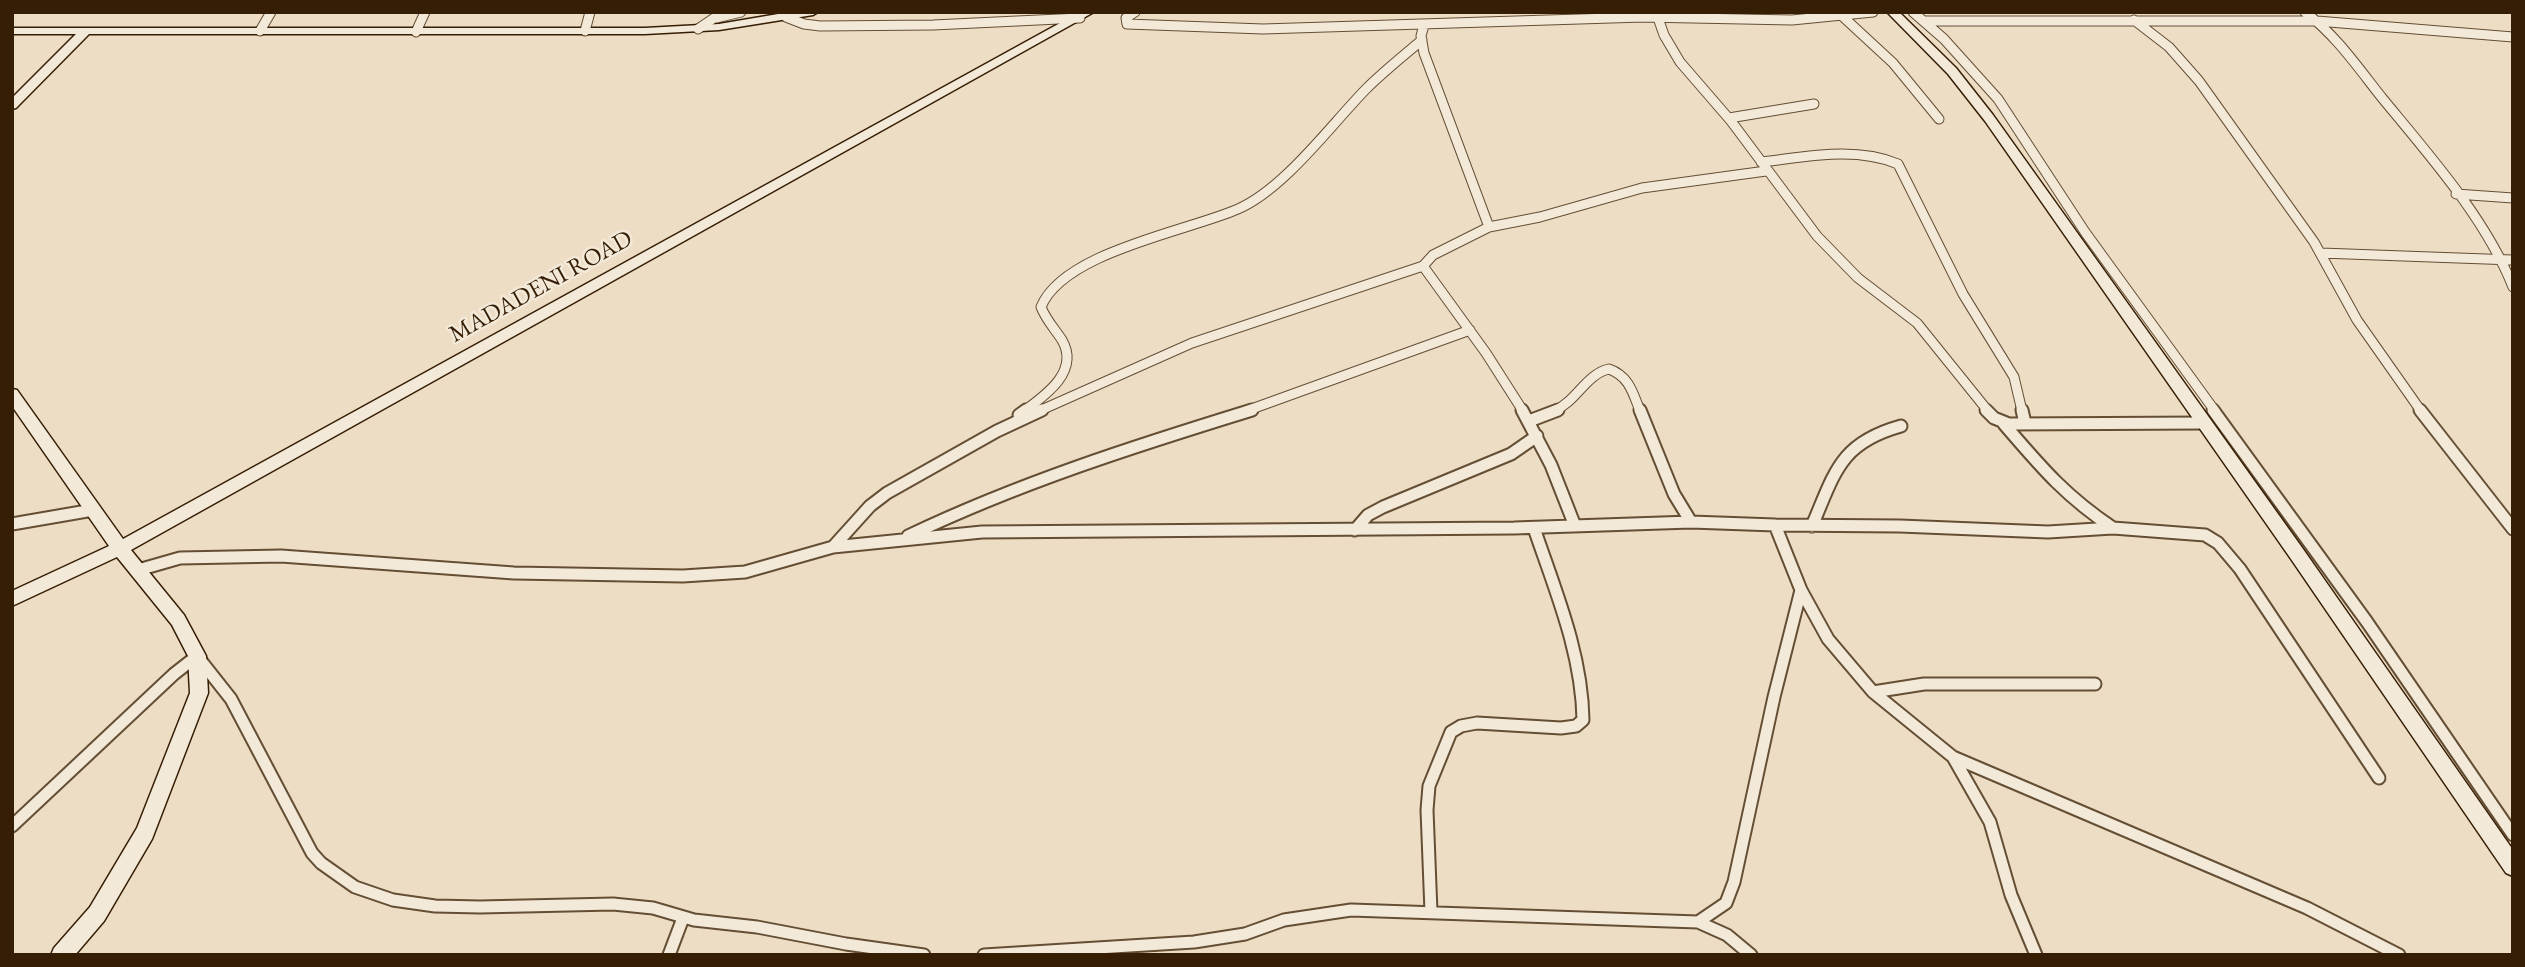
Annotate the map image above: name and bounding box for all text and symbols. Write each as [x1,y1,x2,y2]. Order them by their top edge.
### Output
street label: MADADENI ROAD [444,225,638,349]

